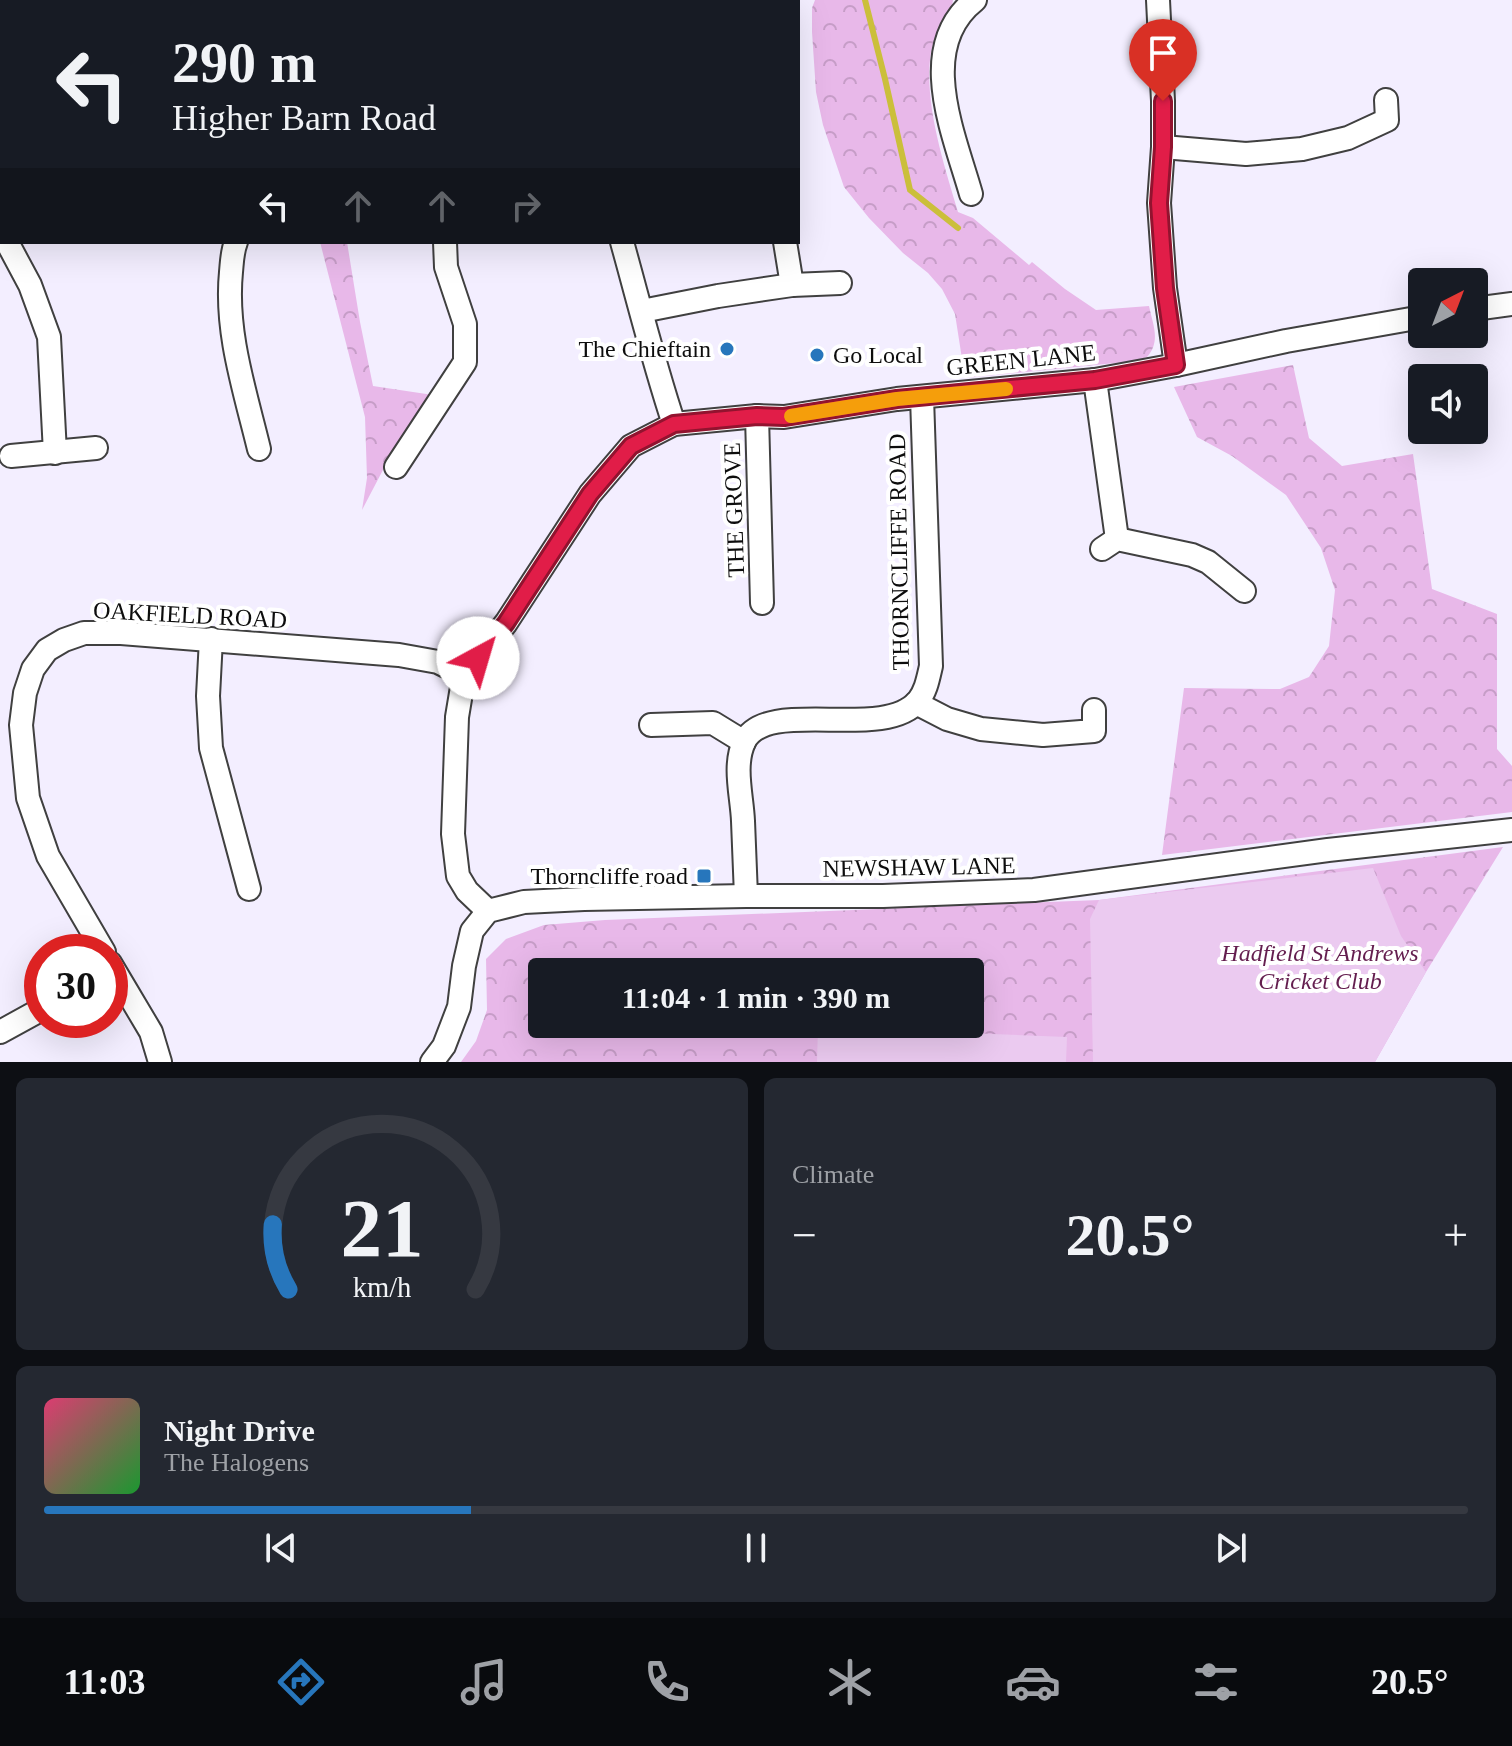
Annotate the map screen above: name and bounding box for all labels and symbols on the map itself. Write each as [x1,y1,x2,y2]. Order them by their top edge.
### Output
pin [1129,19,1197,101]
north arrow [1408,268,1488,348]
place label: The Chieftain [578,336,711,362]
street label: GREEN LANE [945,339,1097,381]
marker: The Chieftain [718,340,736,358]
place label: Go Local [833,342,923,368]
marker: Go Local [808,346,826,364]
street label: THORNCLIFFE ROAD [884,433,914,671]
street label: THE GROVE [719,442,749,578]
street label: OAKFIELD ROAD [92,597,288,633]
position arrow [436,616,520,700]
street label: NEWSHAW LANE [822,852,1016,882]
place label: Thorncliffe road [531,863,688,889]
marker: Thorncliffe road [695,867,713,885]
speed limit sign: 30 [24,934,128,1038]
park label: Hadfield St Andrews Cricket Club [1220,940,1419,994]

